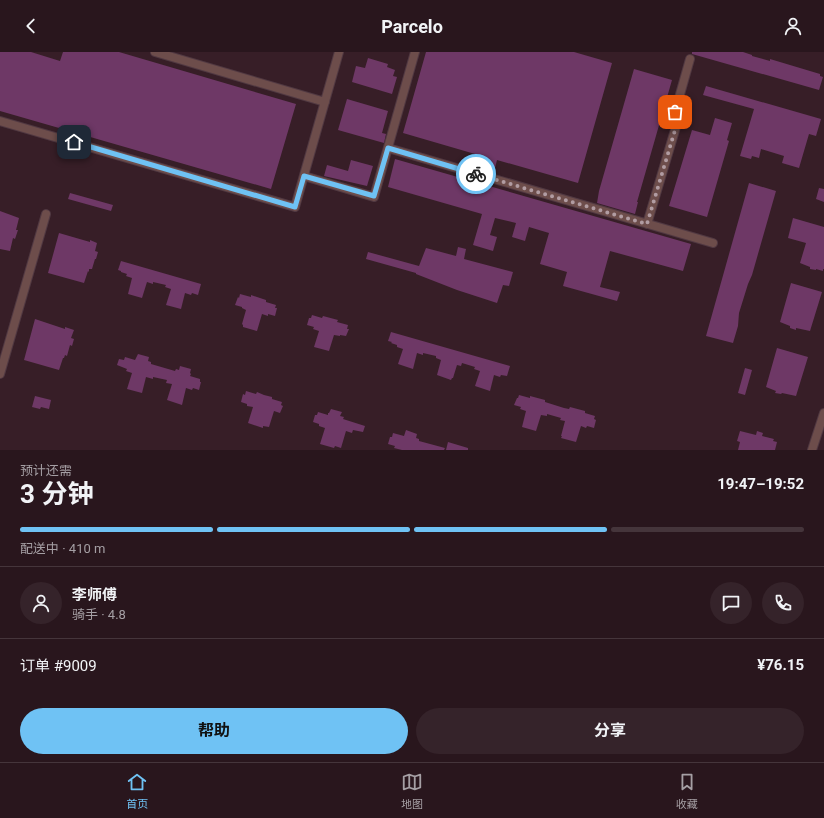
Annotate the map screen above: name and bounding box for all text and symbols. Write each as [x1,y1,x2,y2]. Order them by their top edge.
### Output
icon: back [20,15,42,37]
icon: person [782,15,804,37]
text: Parcelo [381,16,443,37]
pin [658,95,692,129]
icon: bag [664,101,686,123]
pin [57,125,91,159]
icon: home [63,131,85,153]
courier [456,154,496,194]
icon: bike [465,163,487,185]
text: 预计还需 [20,463,72,478]
text: 19:47–19:52 [717,475,804,493]
text: 3 分钟 [20,479,93,509]
text: 配送中 · 410 m [20,541,105,556]
button: person [20,582,62,624]
button: chat [710,582,752,624]
button: phone [762,582,804,624]
text: 李师傅 [72,586,117,604]
text: 骑手 · 4.8 [72,607,126,622]
text: ¥76.15 [757,656,804,674]
text: 订单 #9009 [20,657,97,675]
button: 帮助 [20,708,408,754]
button: 分享 [416,708,804,754]
tab: 首页 [126,771,148,811]
tab: 地图 [401,771,423,811]
tab: 收藏 [676,771,698,811]

